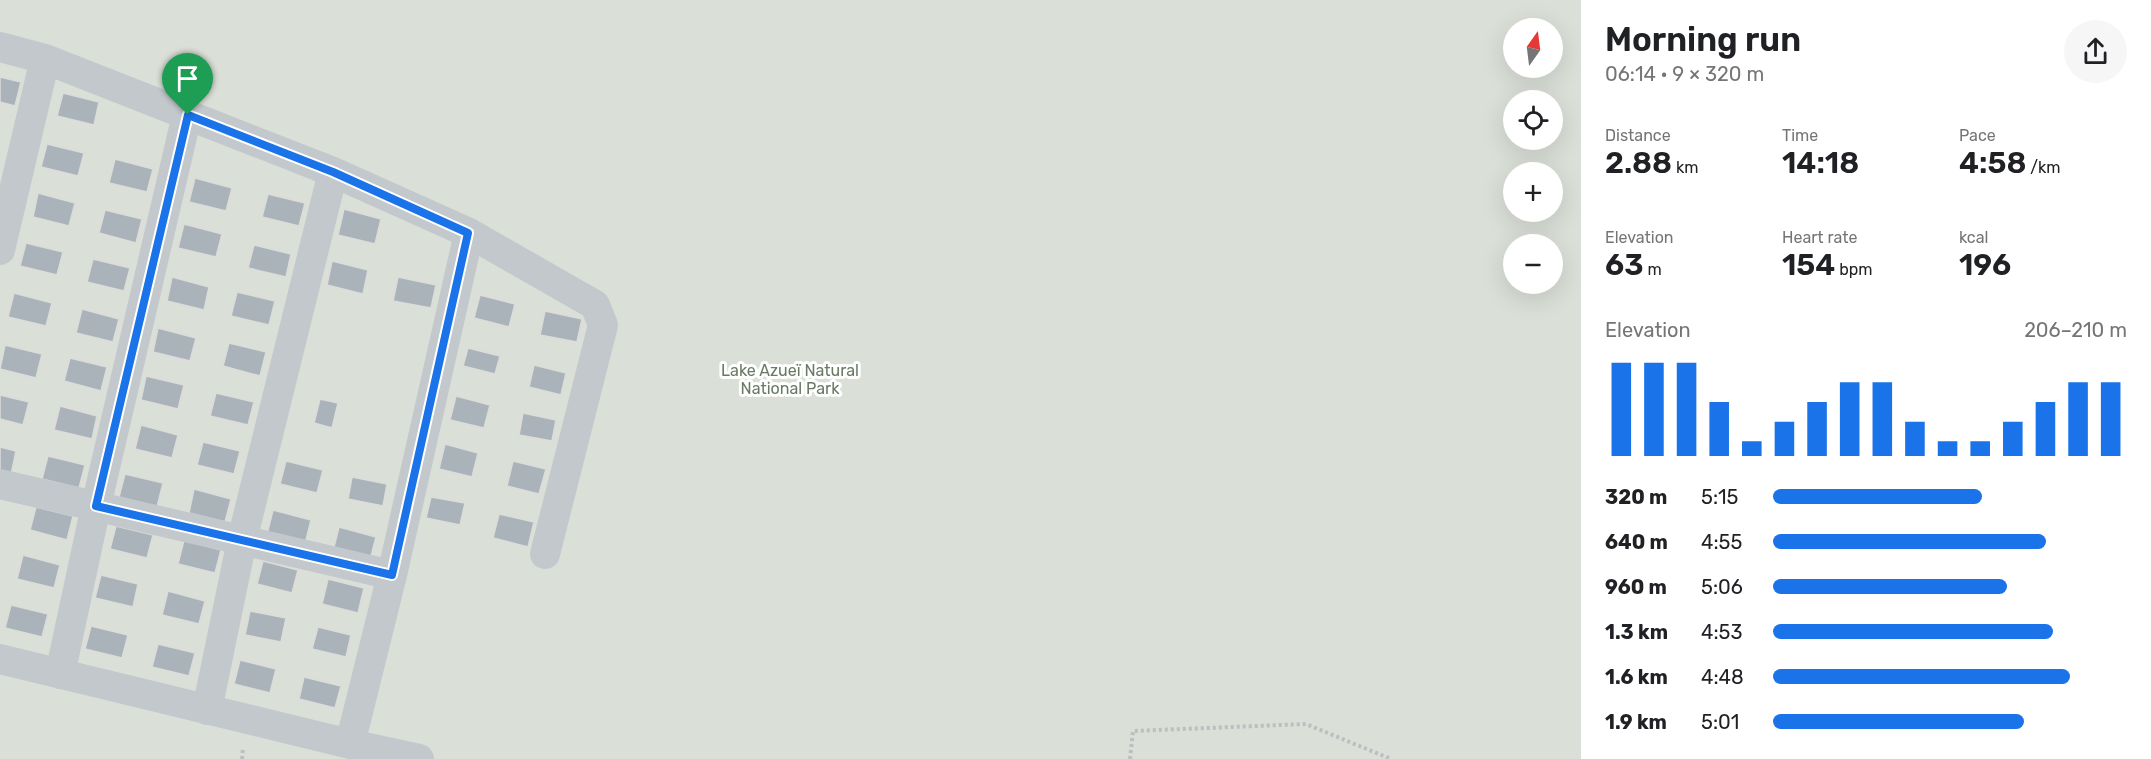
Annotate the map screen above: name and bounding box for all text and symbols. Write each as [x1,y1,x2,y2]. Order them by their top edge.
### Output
north arrow [1503,18,1563,78]
map controls [1503,18,1563,294]
text: Morning run [1605,20,1801,59]
button: share [2064,20,2127,83]
pin [162,53,213,115]
icon: arrive [171,62,204,95]
text: 06:14 · 9 × 320 m [1605,62,1764,86]
button: locate [1503,90,1563,150]
text: Distance [1605,126,1671,145]
text: Time [1782,126,1818,145]
text: Pace [1959,126,1996,145]
text: 2.88 [1605,145,1672,181]
text: 14:18 [1782,145,1859,181]
text: 4:58 [1959,145,2026,181]
text: km [1672,158,1699,177]
text: /km [2026,158,2061,177]
button: + [1503,162,1563,222]
text: Elevation [1605,228,1674,247]
text: Heart rate [1782,228,1857,247]
text: kcal [1959,228,1988,247]
button: − [1503,234,1563,294]
text: 63 [1605,247,1643,283]
text: 154 [1782,247,1835,283]
text: 196 [1959,247,2011,283]
text: m [1643,260,1662,279]
text: bpm [1835,260,1873,279]
text: Elevation [1605,318,1691,342]
text: 206–210 m [2024,318,2127,342]
park label: Lake Azueï Natural National Park [721,361,859,398]
text: 320 m [1605,485,1667,509]
text: 5:15 [1701,485,1738,509]
text: 640 m [1605,530,1668,554]
text: 4:55 [1701,530,1742,554]
text: 960 m [1605,575,1667,599]
text: 5:06 [1701,575,1743,599]
text: 1.3 km [1605,620,1668,644]
text: 4:53 [1701,620,1742,644]
text: 1.6 km [1605,665,1668,689]
text: 4:48 [1701,665,1744,689]
text: 1.9 km [1605,710,1667,734]
text: 5:01 [1701,710,1739,734]

